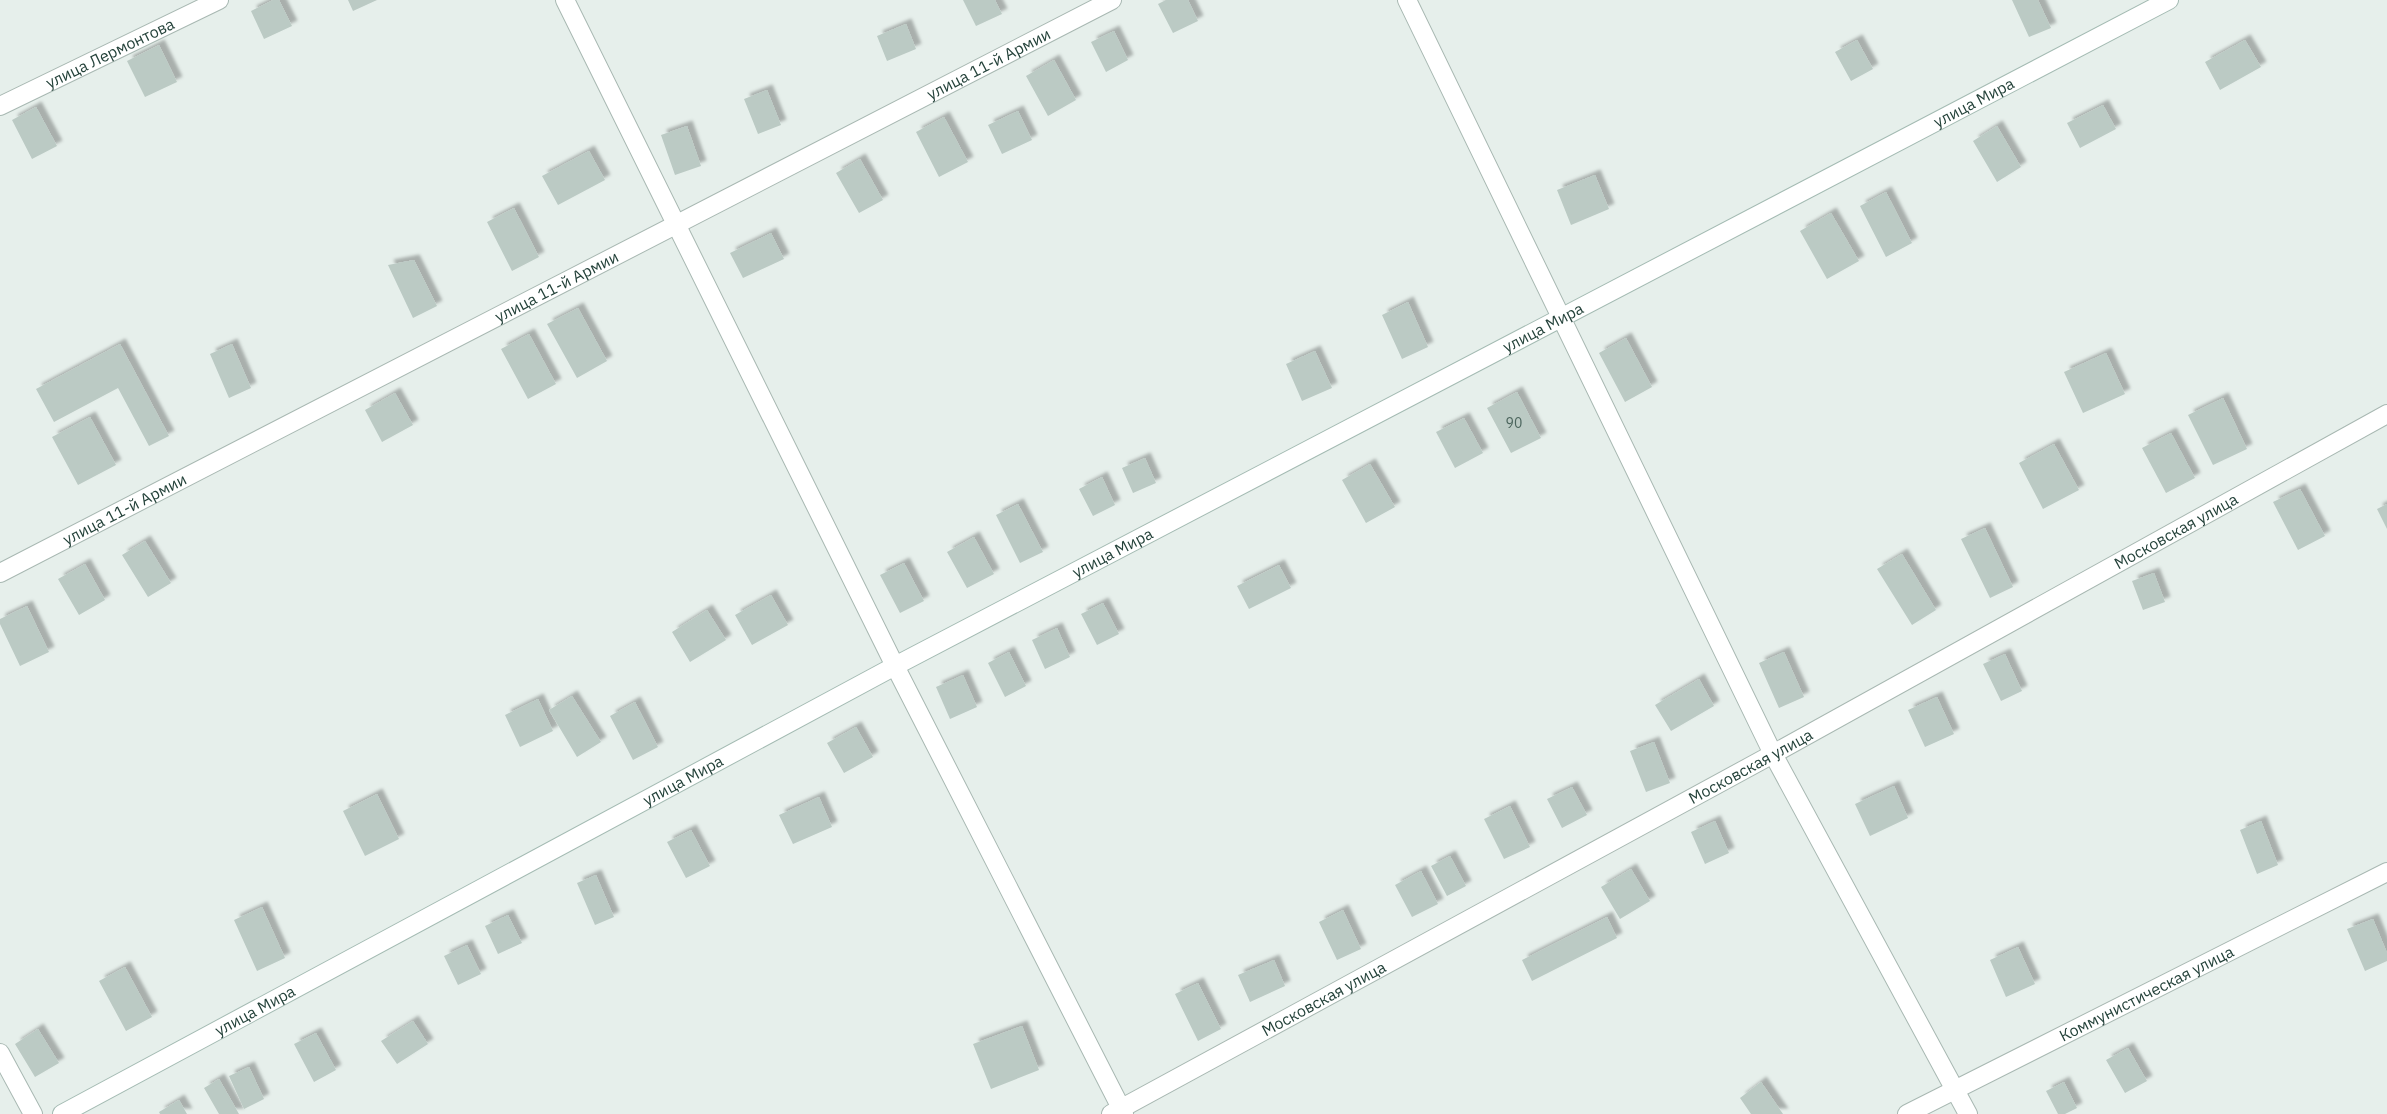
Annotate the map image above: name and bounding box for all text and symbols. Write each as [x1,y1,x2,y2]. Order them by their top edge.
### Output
street label: улица Лермонтова [42,13,178,92]
street label: улица 11-й Армии [923,23,1054,104]
street label: улица Мира [1930,73,2018,131]
street label: улица 11-й Армии [491,246,622,326]
street label: улица Мира [1499,298,1587,357]
house number: 90 [1506,414,1522,432]
street label: улица 11-й Армии [59,469,190,549]
street label: Московская улица [2110,488,2242,573]
street label: улица Мира [1068,523,1156,582]
street label: Московская улица [1685,724,1816,808]
street label: улица Мира [639,750,727,810]
street label: Коммунистическая улица [2056,941,2237,1046]
street label: Московская улица [1258,956,1390,1040]
street label: улица Мира [211,980,299,1040]

